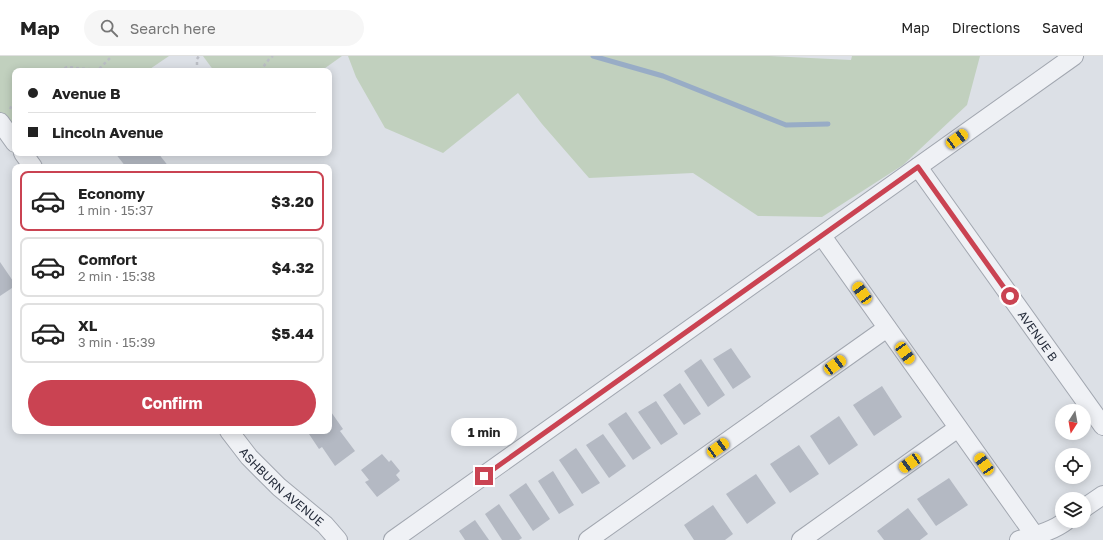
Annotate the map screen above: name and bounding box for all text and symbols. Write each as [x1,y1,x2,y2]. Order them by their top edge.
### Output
search box [84,10,364,46]
text: Map [20,16,60,39]
icon: search [98,17,120,39]
text: Search here [130,19,216,37]
text: Map [901,19,930,36]
text: Directions [952,19,1020,36]
text: Saved [1042,19,1083,36]
text: Avenue B [52,84,121,102]
text: Lincoln Avenue [52,123,163,141]
car [944,127,970,151]
icon: car [30,183,66,219]
text: Economy [78,184,145,202]
text: $3.20 [271,192,314,210]
text: 1 min · 15:37 [78,202,153,218]
icon: car [30,249,66,285]
text: Comfort [78,250,137,268]
text: $4.32 [271,258,314,276]
text: 2 min · 15:38 [78,268,155,284]
car [850,280,874,306]
route start [1001,287,1019,305]
street label: AVENUE B [1015,307,1061,364]
icon: car [30,315,66,351]
text: XL [78,316,97,334]
text: $5.44 [271,324,314,342]
text: 3 min · 15:39 [78,334,155,350]
car [893,340,917,366]
car [822,353,848,377]
button: Confirm [28,380,316,426]
north arrow [1055,404,1091,440]
map controls [1055,404,1091,528]
callout: 1 min [451,418,517,446]
text: 1 min [468,424,500,440]
car [705,436,731,460]
street label: ASHBURN AVENUE [237,444,327,529]
button: locate [1055,448,1091,484]
car [897,451,923,475]
car [972,451,996,477]
route end [475,467,493,485]
button: layers [1055,492,1091,528]

